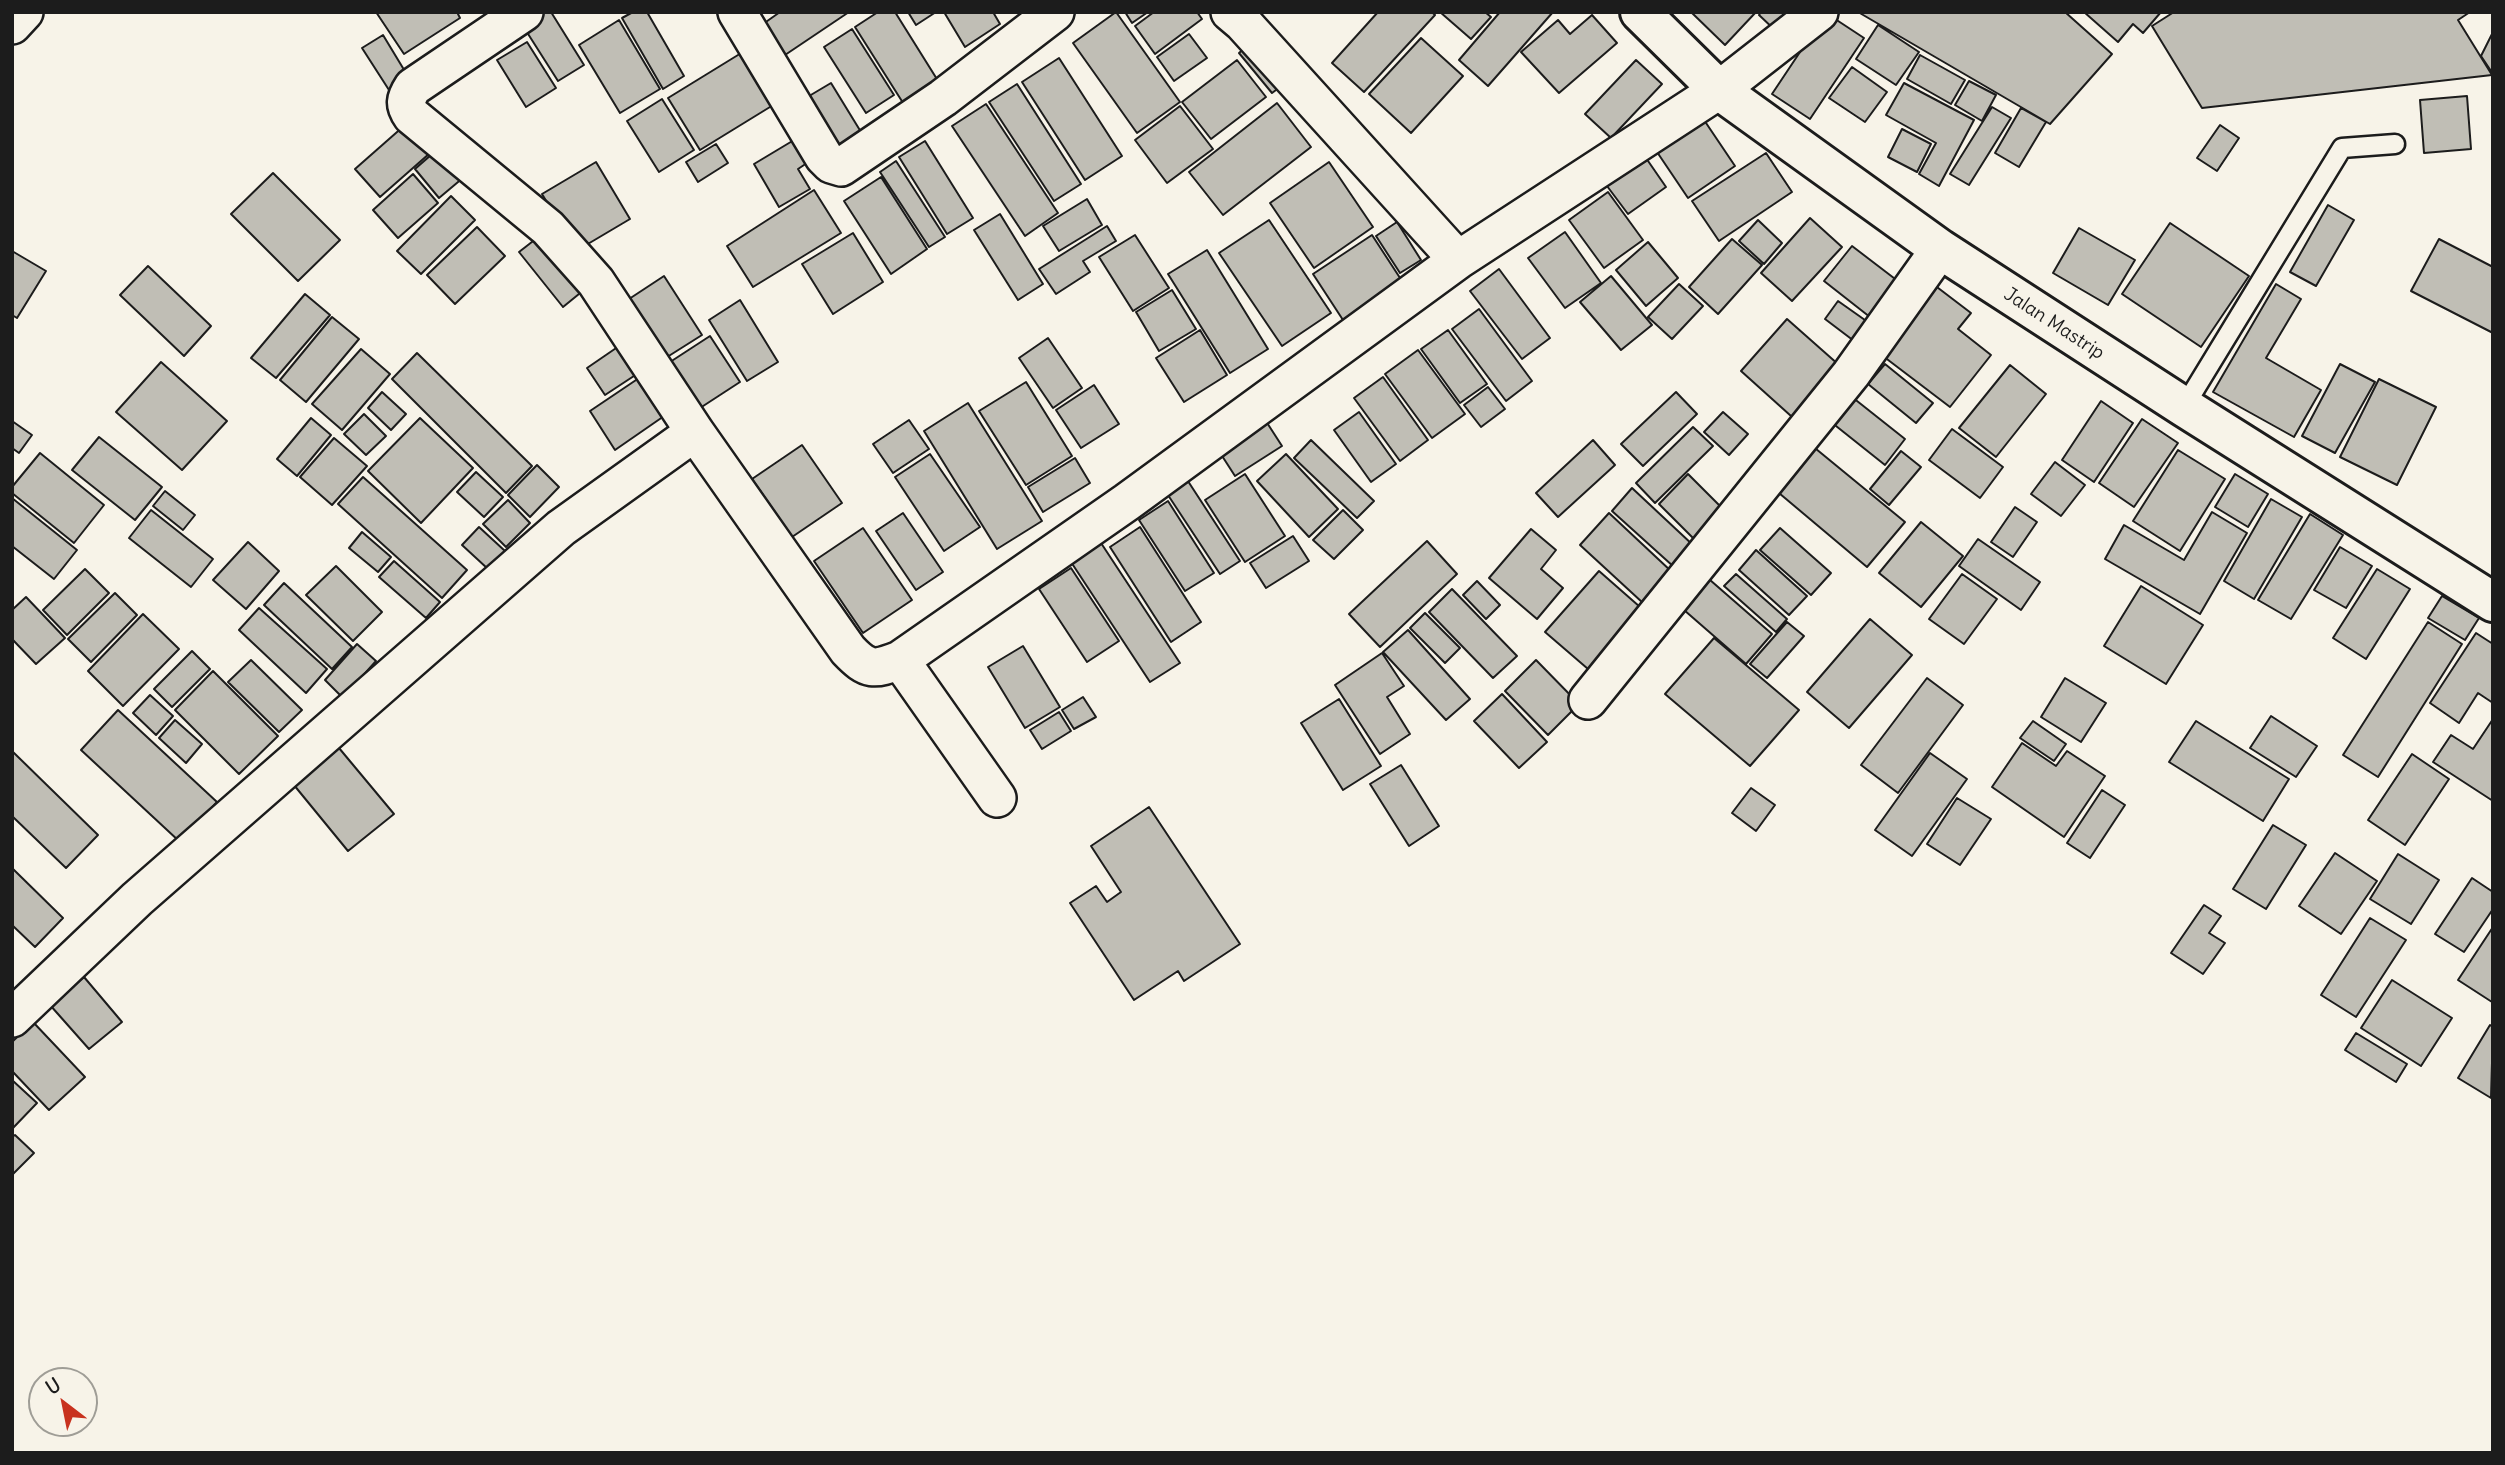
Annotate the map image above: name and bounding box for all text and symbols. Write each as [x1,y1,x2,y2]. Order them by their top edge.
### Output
street label: Jalan Mastrip [2000,283,2108,365]
north arrow [28,1367,98,1437]
text: U [41,1372,65,1400]

